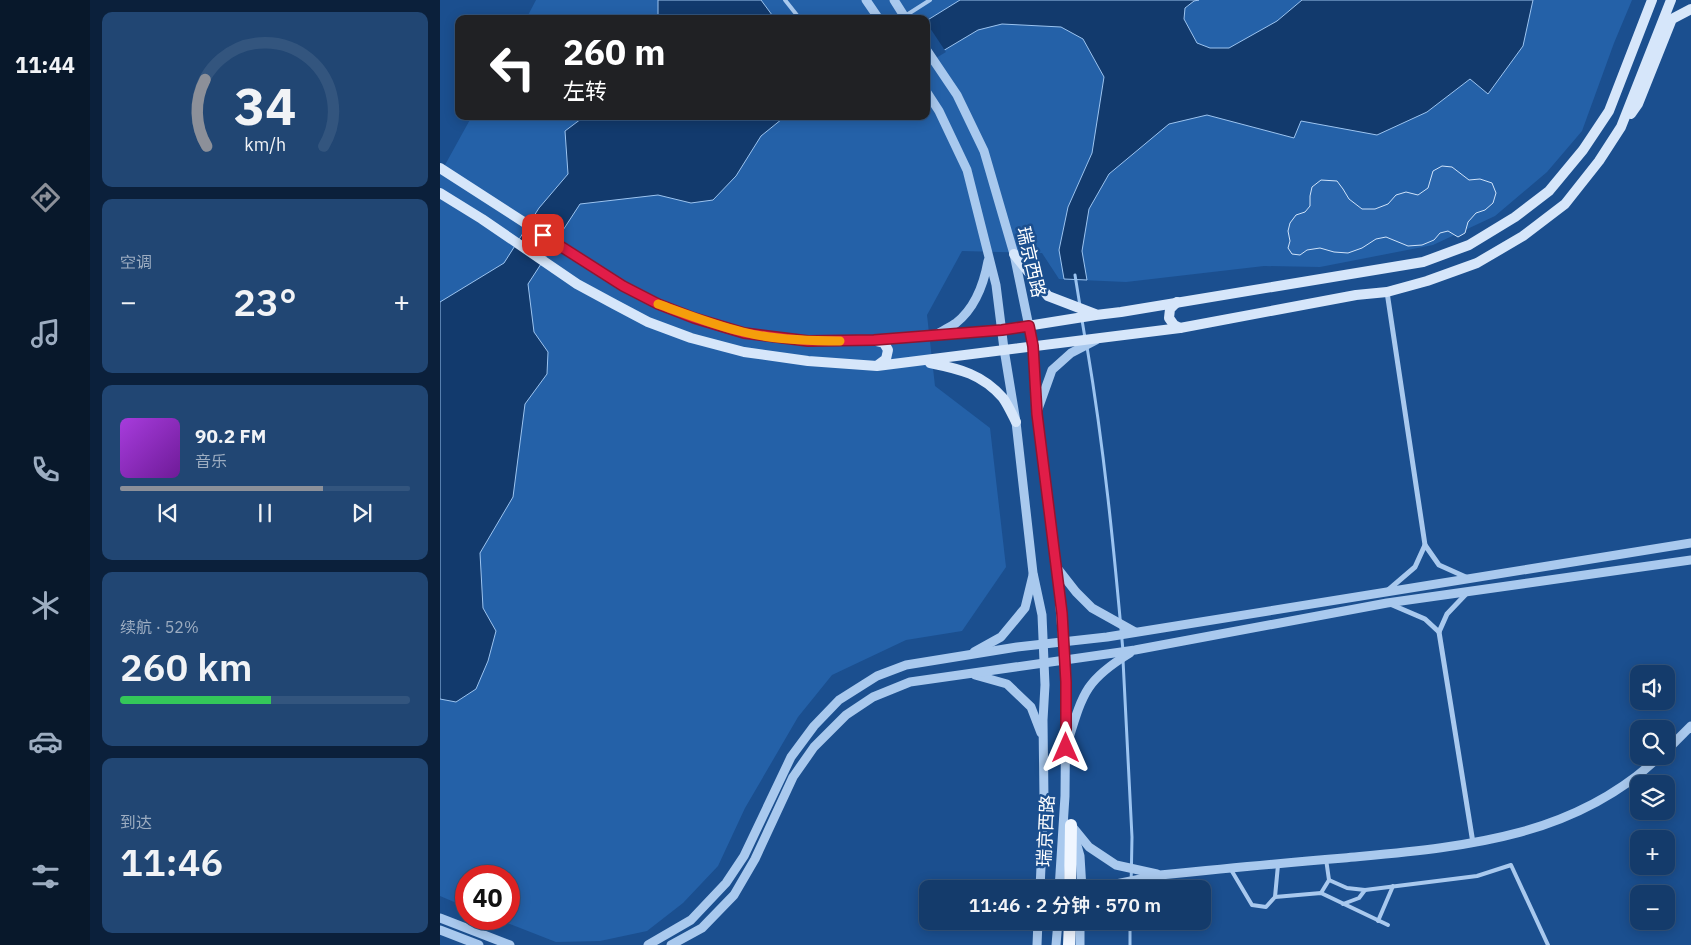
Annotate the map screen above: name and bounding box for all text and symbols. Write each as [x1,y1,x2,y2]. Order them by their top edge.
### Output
text: 260 m [563,29,666,75]
icon: left [480,35,545,100]
text: 11:44 [15,50,75,79]
text: 34 [234,72,296,139]
text: 左转 [563,76,607,105]
text: km/h [244,133,286,156]
icon: directions [28,180,63,215]
pin [522,214,564,256]
icon: arrive [529,221,557,249]
street label: 瑞京西路 [1012,224,1051,300]
text: 空调 [120,252,152,272]
text: 23° [233,277,297,326]
text: − [120,283,137,320]
text: + [393,283,410,320]
icon: music [28,316,63,351]
text: 90.2 FM [195,424,266,448]
text: 音乐 [195,451,227,471]
icon: phone [28,452,63,487]
icon: previous [154,499,182,527]
icon: pause [251,499,279,527]
icon: next [348,499,376,527]
icon: climate [28,588,63,623]
text: 续航 · 52% [120,617,199,637]
text: 260 km [120,642,252,691]
map controls [1630,665,1675,930]
button: sound [1630,665,1675,710]
button: search [1630,720,1675,765]
position arrow [1039,721,1091,773]
icon: car [28,724,63,759]
button: layers [1630,775,1675,820]
street label: 瑞京西路 [1032,794,1059,868]
text: 到达 [120,812,152,832]
button: + [1630,830,1675,875]
text: 11:46 [120,837,223,886]
icon: filters [28,859,63,894]
speed limit sign: 40 [455,865,520,930]
button: − [1630,885,1675,930]
text: 11:46 · 2 分钟 · 570 m [969,893,1161,917]

